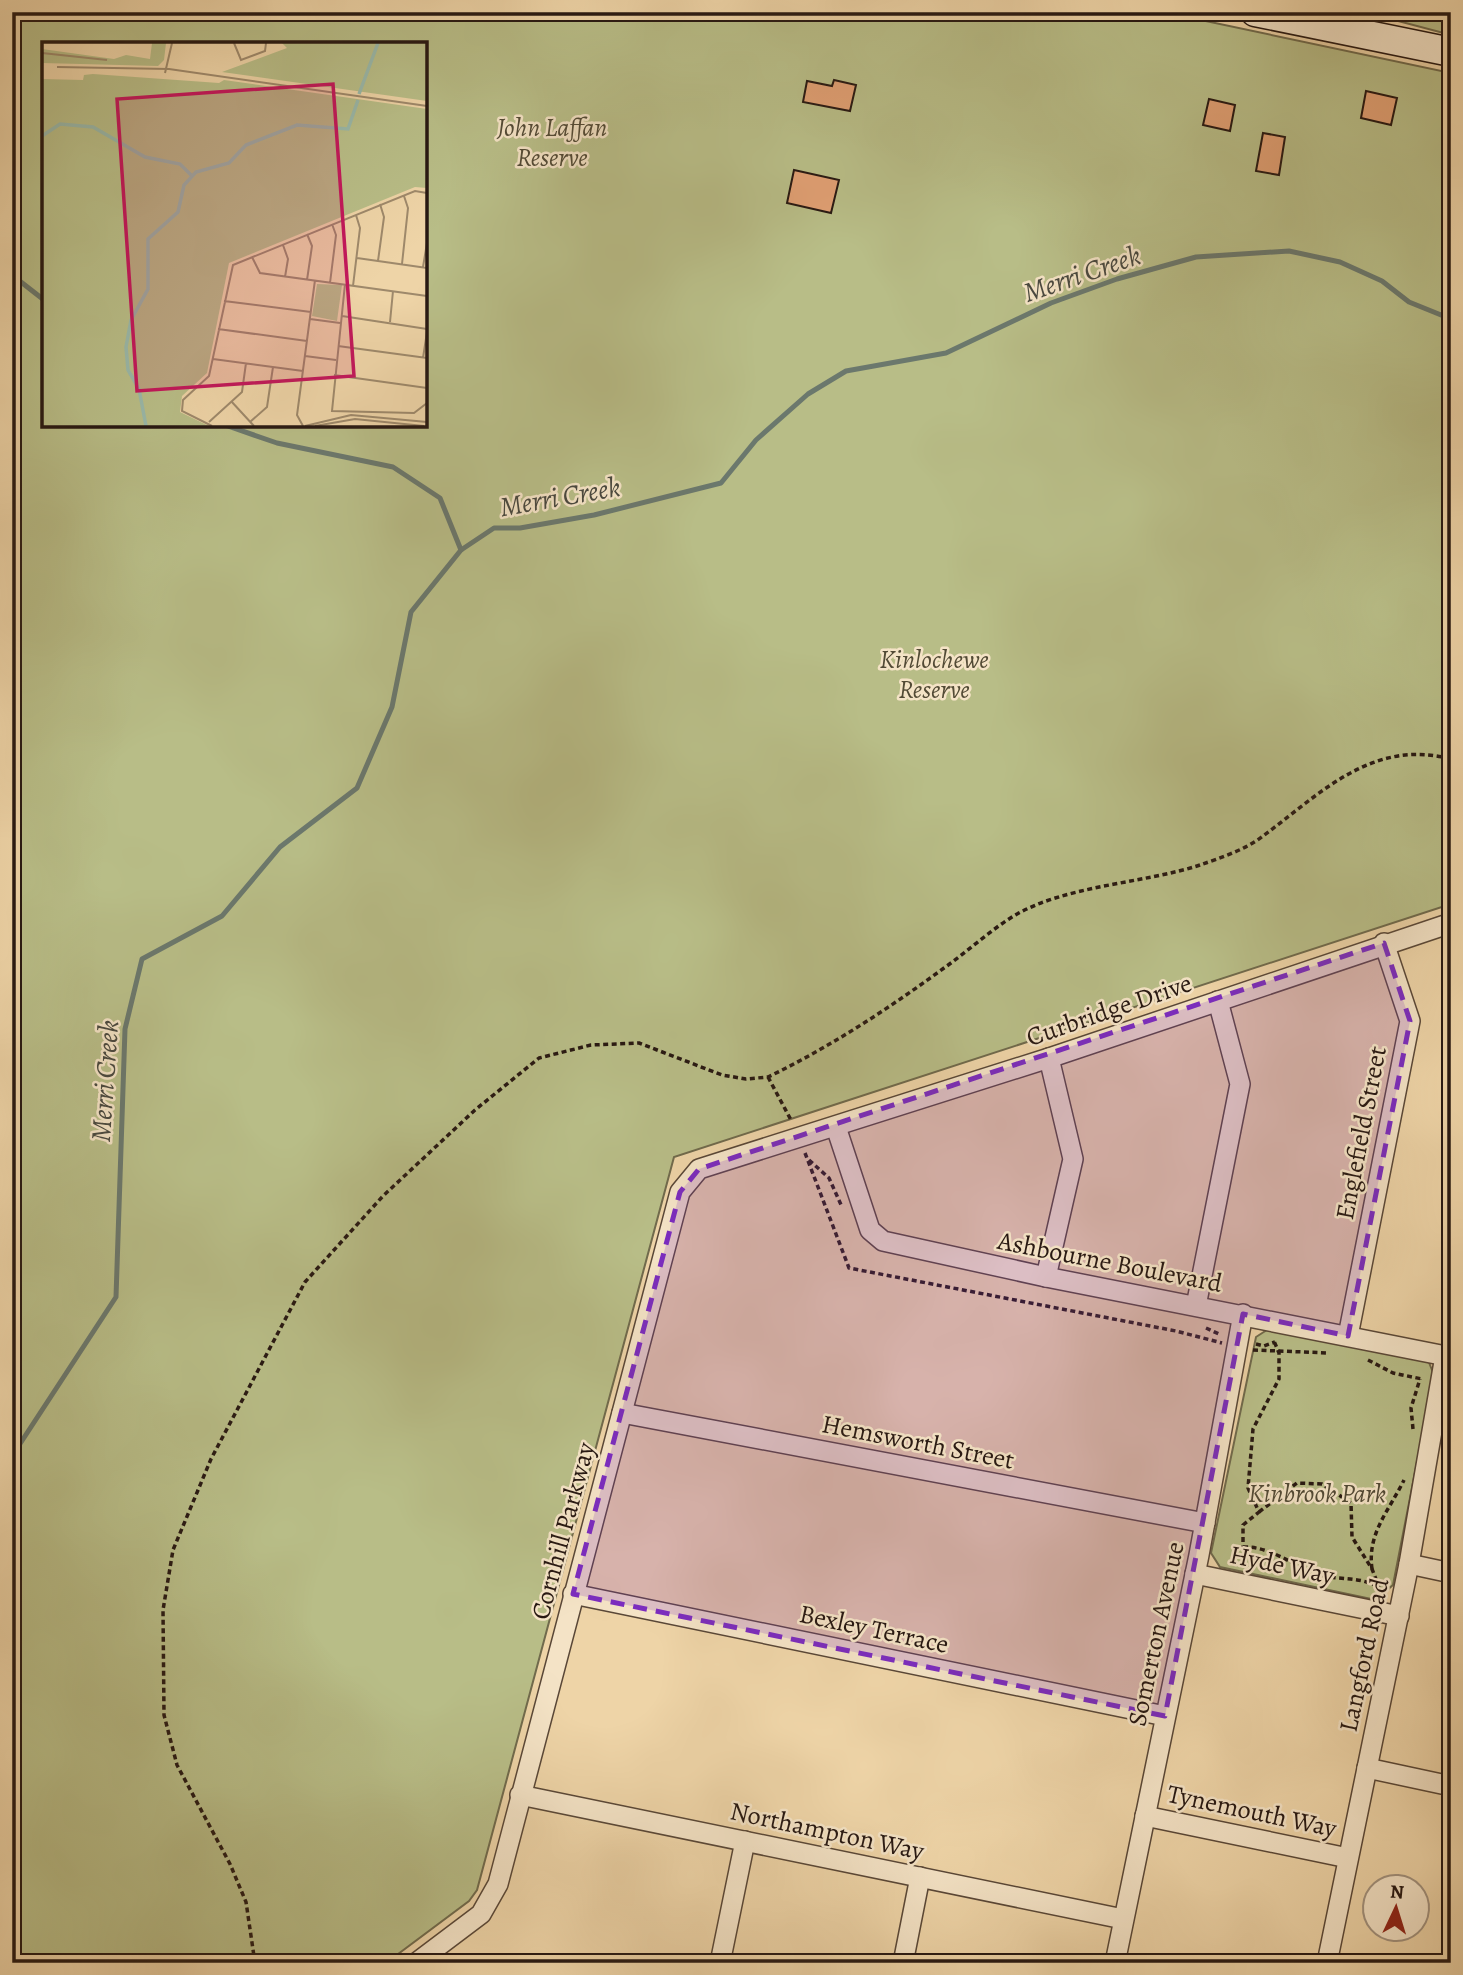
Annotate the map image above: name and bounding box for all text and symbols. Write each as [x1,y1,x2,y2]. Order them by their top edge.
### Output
inset map [42,42,427,427]
park label: John Laffan Reserve [496,110,607,175]
water label: Merri Creek [1018,236,1146,312]
water label: Merri Creek [497,468,623,526]
park label: Kinlochewe Reserve [879,642,989,707]
street label: Curbridge Drive [1022,965,1196,1055]
water label: Merri Creek [82,1019,128,1143]
street label: Englefield Street [1327,1043,1395,1223]
street label: Ashbourne Boulevard [994,1223,1225,1301]
street label: Hemsworth Street [819,1406,1018,1478]
street label: Cornhill Parkway [523,1438,604,1623]
park label: Kinbrook Park [1248,1476,1386,1511]
street label: Hyde Way [1226,1537,1338,1593]
street label: Somerton Avenue [1119,1539,1193,1729]
street label: Langford Road [1331,1575,1397,1735]
street label: Bexley Terrace [796,1596,952,1662]
street label: Tynemouth Way [1164,1776,1340,1846]
street label: Northampton Way [727,1793,928,1869]
north arrow [1362,1874,1432,1944]
text: N [1389,1879,1405,1906]

